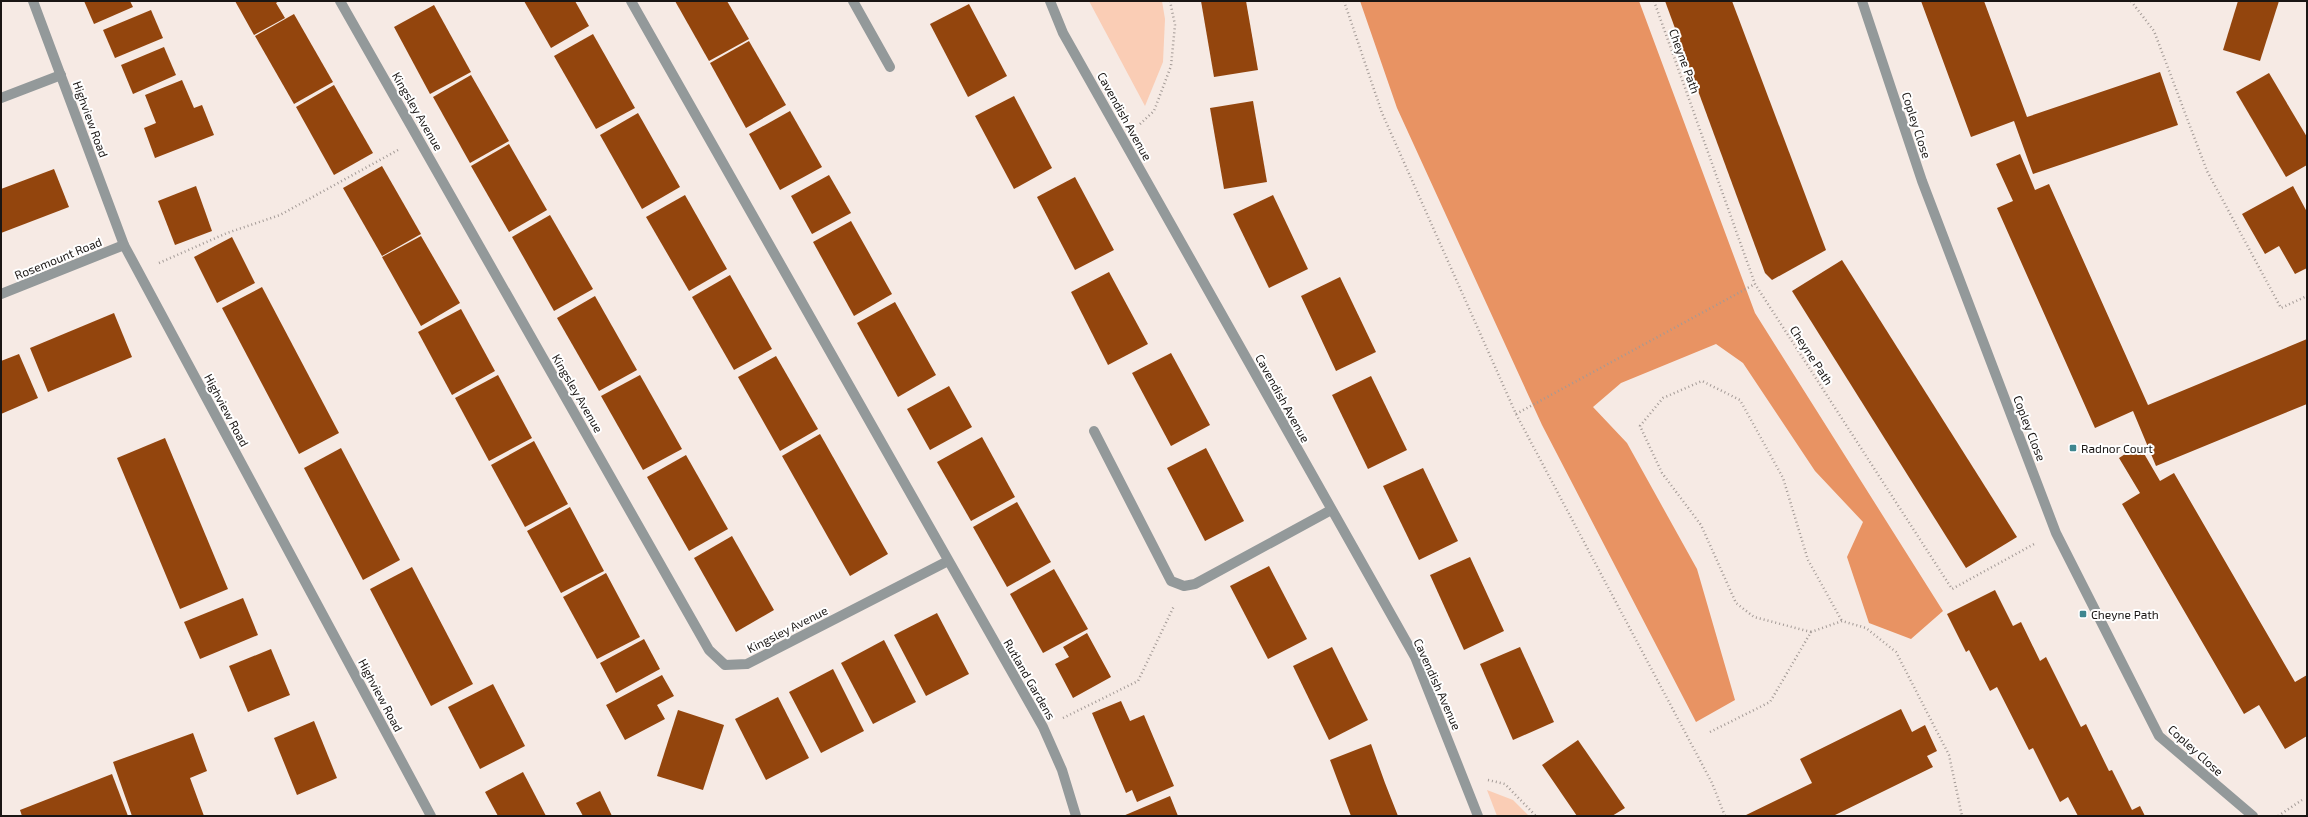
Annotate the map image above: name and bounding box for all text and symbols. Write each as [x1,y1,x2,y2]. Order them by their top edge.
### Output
street label: Cheyne Path [1667,27,1703,95]
street label: Kingsley Avenue [390,69,446,153]
street label: Cavendish Avenue [1095,69,1155,163]
street label: Highview Road [71,79,111,159]
street label: Copley Close [1900,90,1934,160]
street label: Rosemount Road [12,234,104,282]
street label: Cheyne Path [1788,323,1836,387]
street label: Kingsley Avenue [550,351,606,435]
street label: Cavendish Avenue [1253,351,1313,445]
street label: Highview Road [202,371,252,449]
street label: Copley Close [2011,393,2049,463]
place label: Radnor Court [2081,441,2153,455]
marker: Radnor Court [2068,443,2078,453]
street label: Kingsley Avenue [744,603,830,655]
place label: Cheyne Path [2091,607,2159,621]
marker: Cheyne Path [2078,609,2088,619]
street label: Rutland Gardens [1001,636,1059,722]
street label: Cavendish Avenue [1412,636,1464,732]
street label: Highview Road [356,656,406,734]
street label: Copley Close [2166,722,2226,778]

